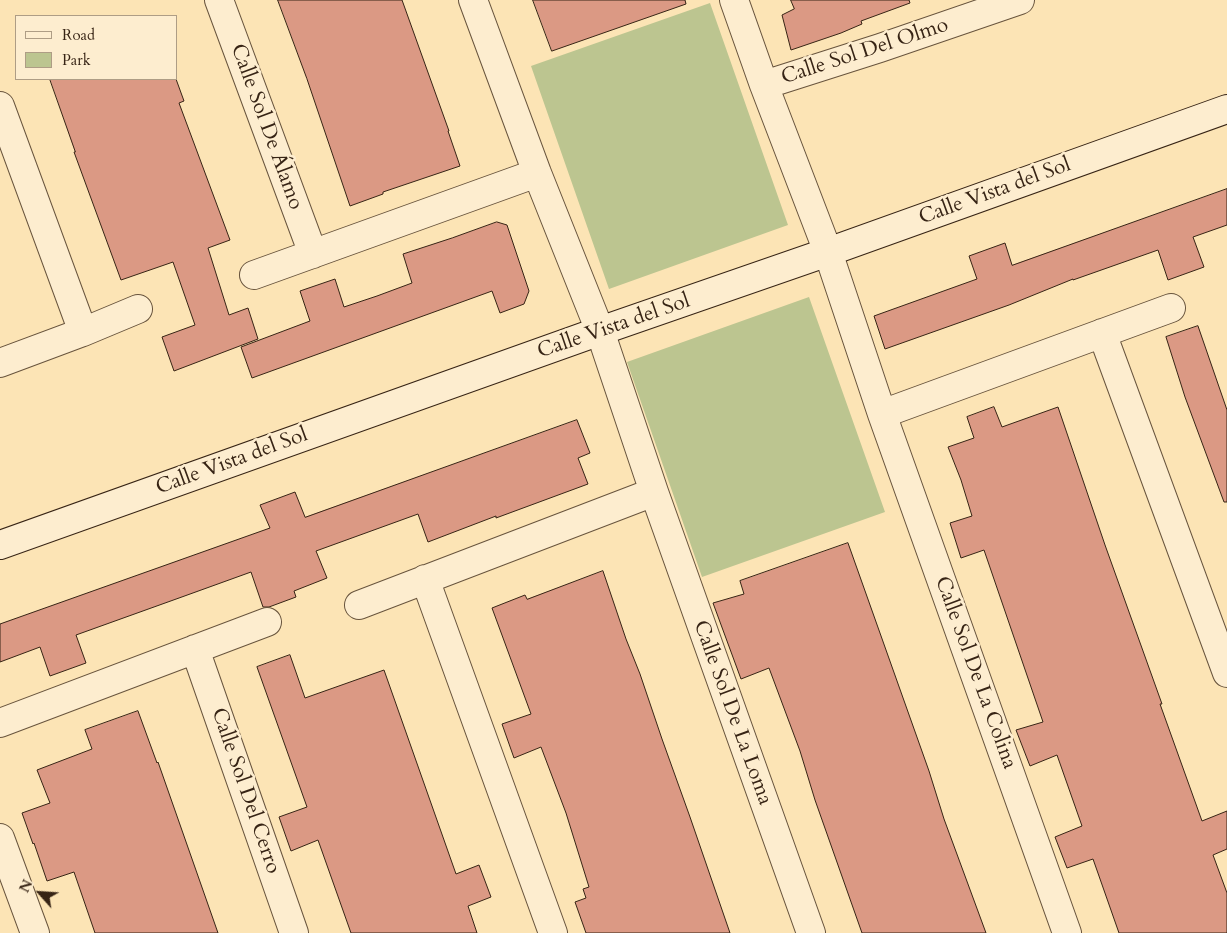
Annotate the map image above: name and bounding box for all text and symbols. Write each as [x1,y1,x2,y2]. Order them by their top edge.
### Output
street label: Calle Sol Del Olmo [778,13,952,91]
legend [15,15,178,80]
text: Road [62,25,95,45]
street label: Calle Sol De Álamo [224,41,308,213]
text: Park [62,50,91,70]
street label: Calle Vista del Sol [916,153,1074,231]
street label: Calle Vista del Sol [534,289,694,365]
street label: Calle Vista del Sol [153,423,311,501]
street label: Calle Sol De La Colina [928,573,1022,773]
street label: Calle Sol De La Loma [687,617,777,809]
street label: Calle Sol Del Cerro [205,705,285,877]
north arrow [15,868,65,918]
text: N [15,877,37,896]

